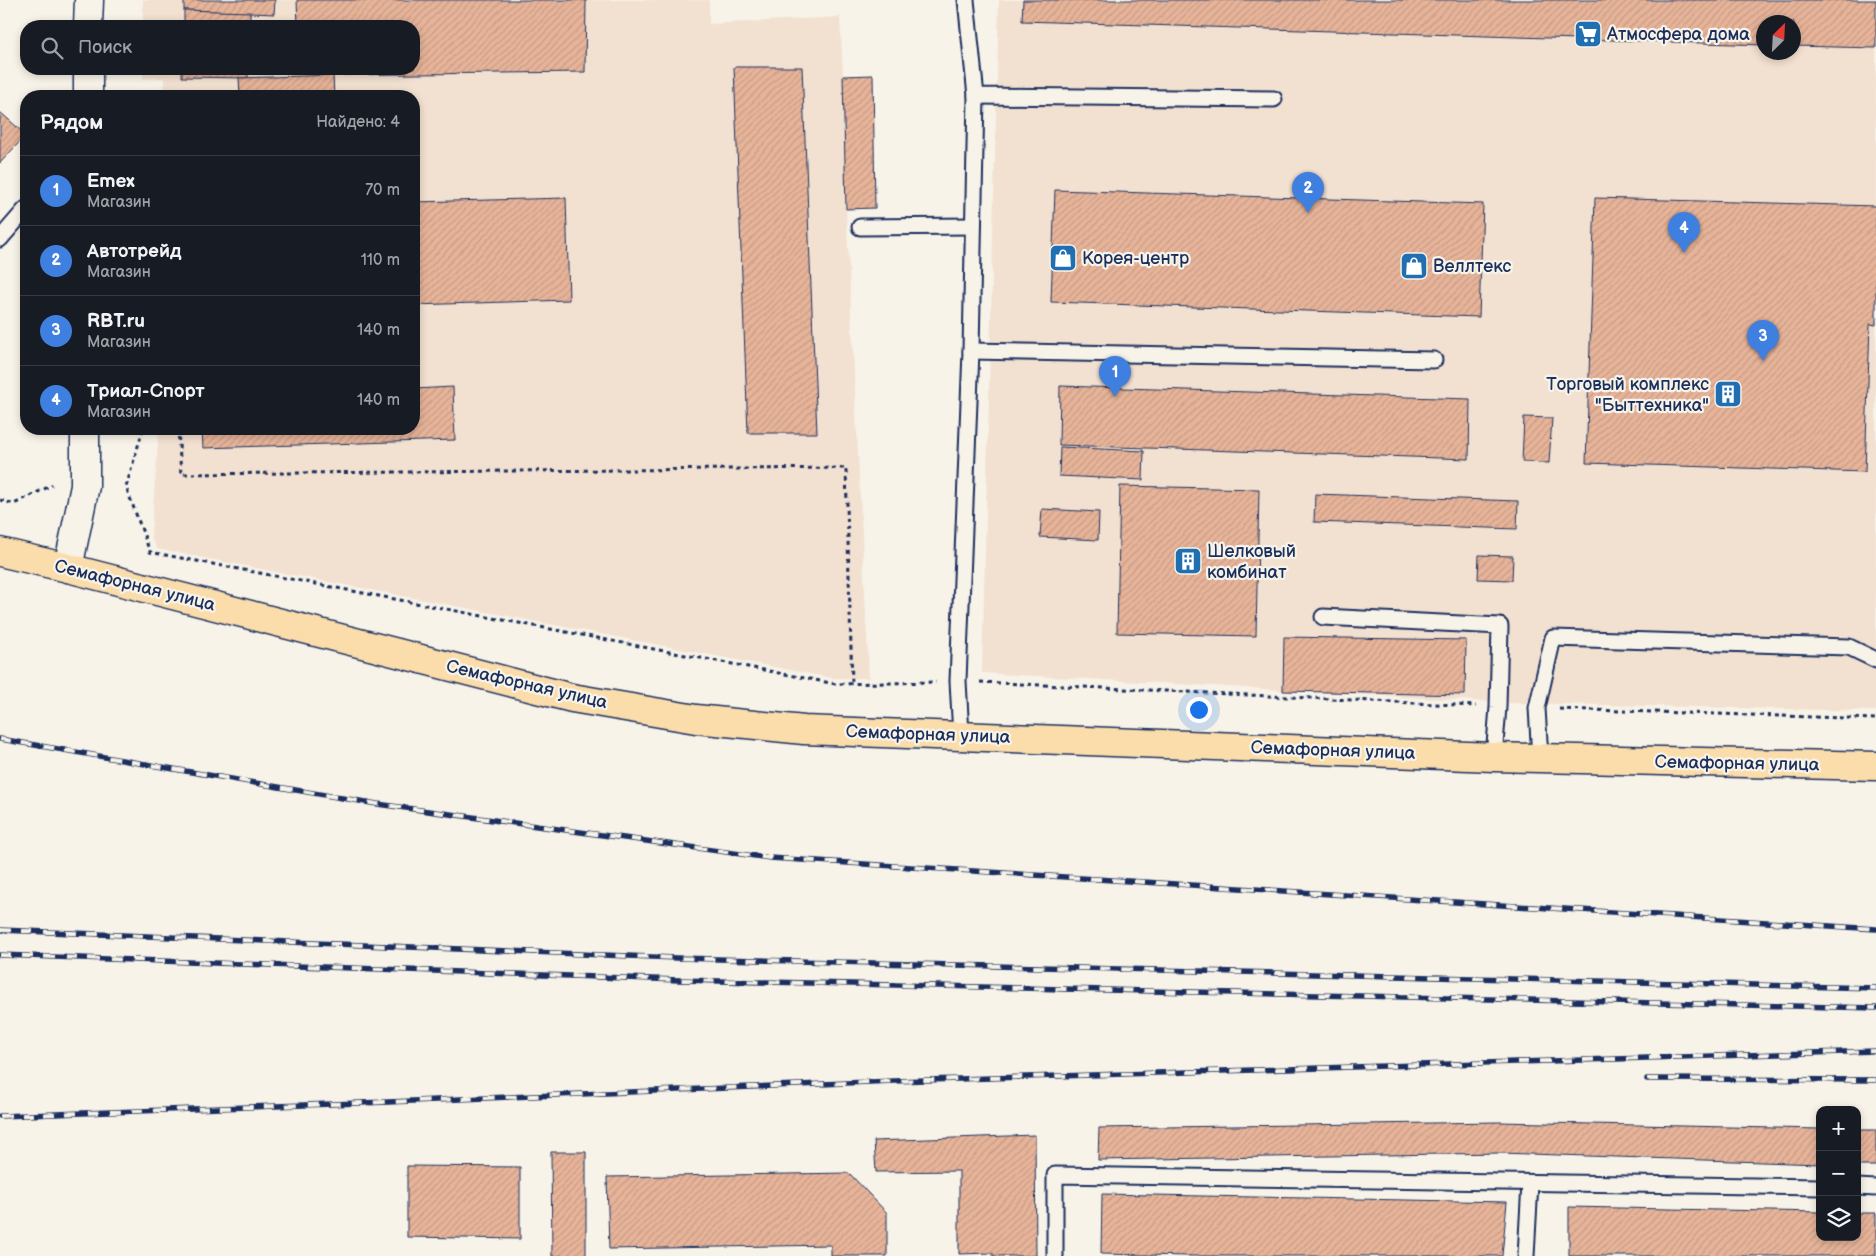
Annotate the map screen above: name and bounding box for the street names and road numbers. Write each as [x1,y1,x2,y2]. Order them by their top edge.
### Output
street label: Семафорная улица [52,555,218,616]
street label: Семафорная улица [444,656,610,713]
street label: Семафорная улица [845,721,1011,748]
street label: Семафорная улица [1250,737,1416,764]
street label: Семафорная улица [1654,752,1820,775]

